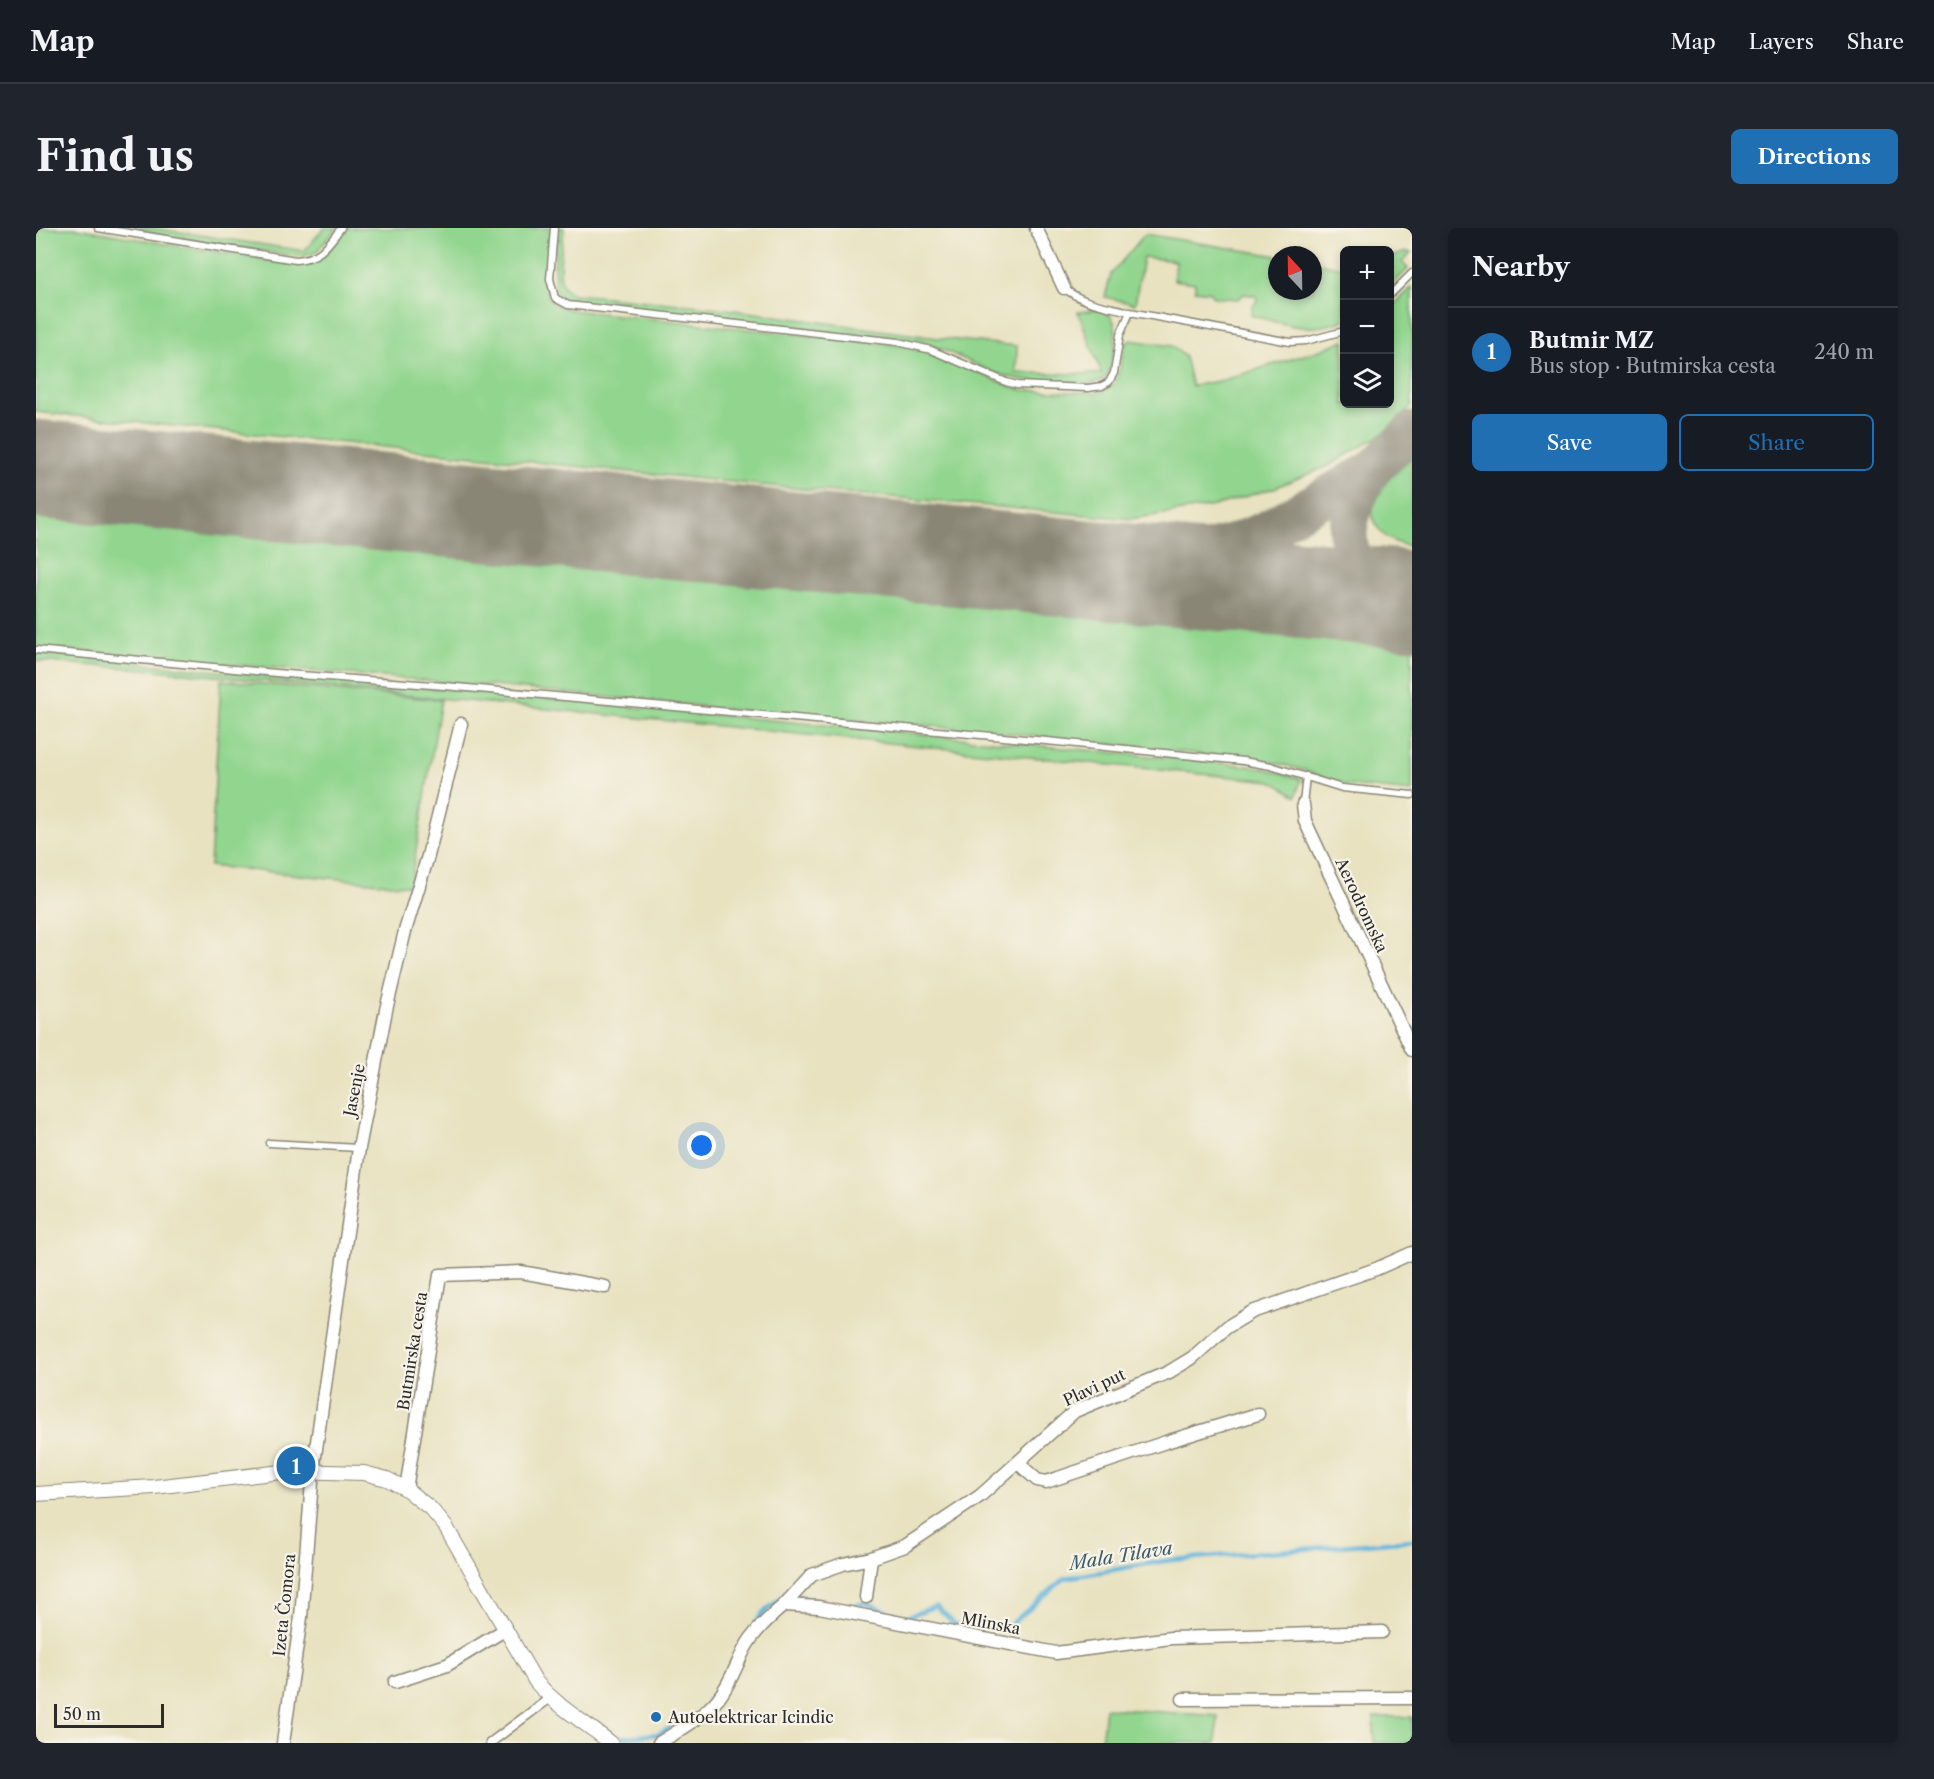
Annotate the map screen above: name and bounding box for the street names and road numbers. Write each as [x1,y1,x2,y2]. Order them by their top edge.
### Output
street label: Aerodromska [1331,854,1393,956]
street label: Jasenje [339,1062,369,1121]
street label: Butmirska cesta [393,1290,431,1412]
street label: Plavi put [1060,1364,1129,1410]
street label: Izeta Čomora [268,1552,299,1657]
street label: Mlinska [960,1607,1023,1639]

